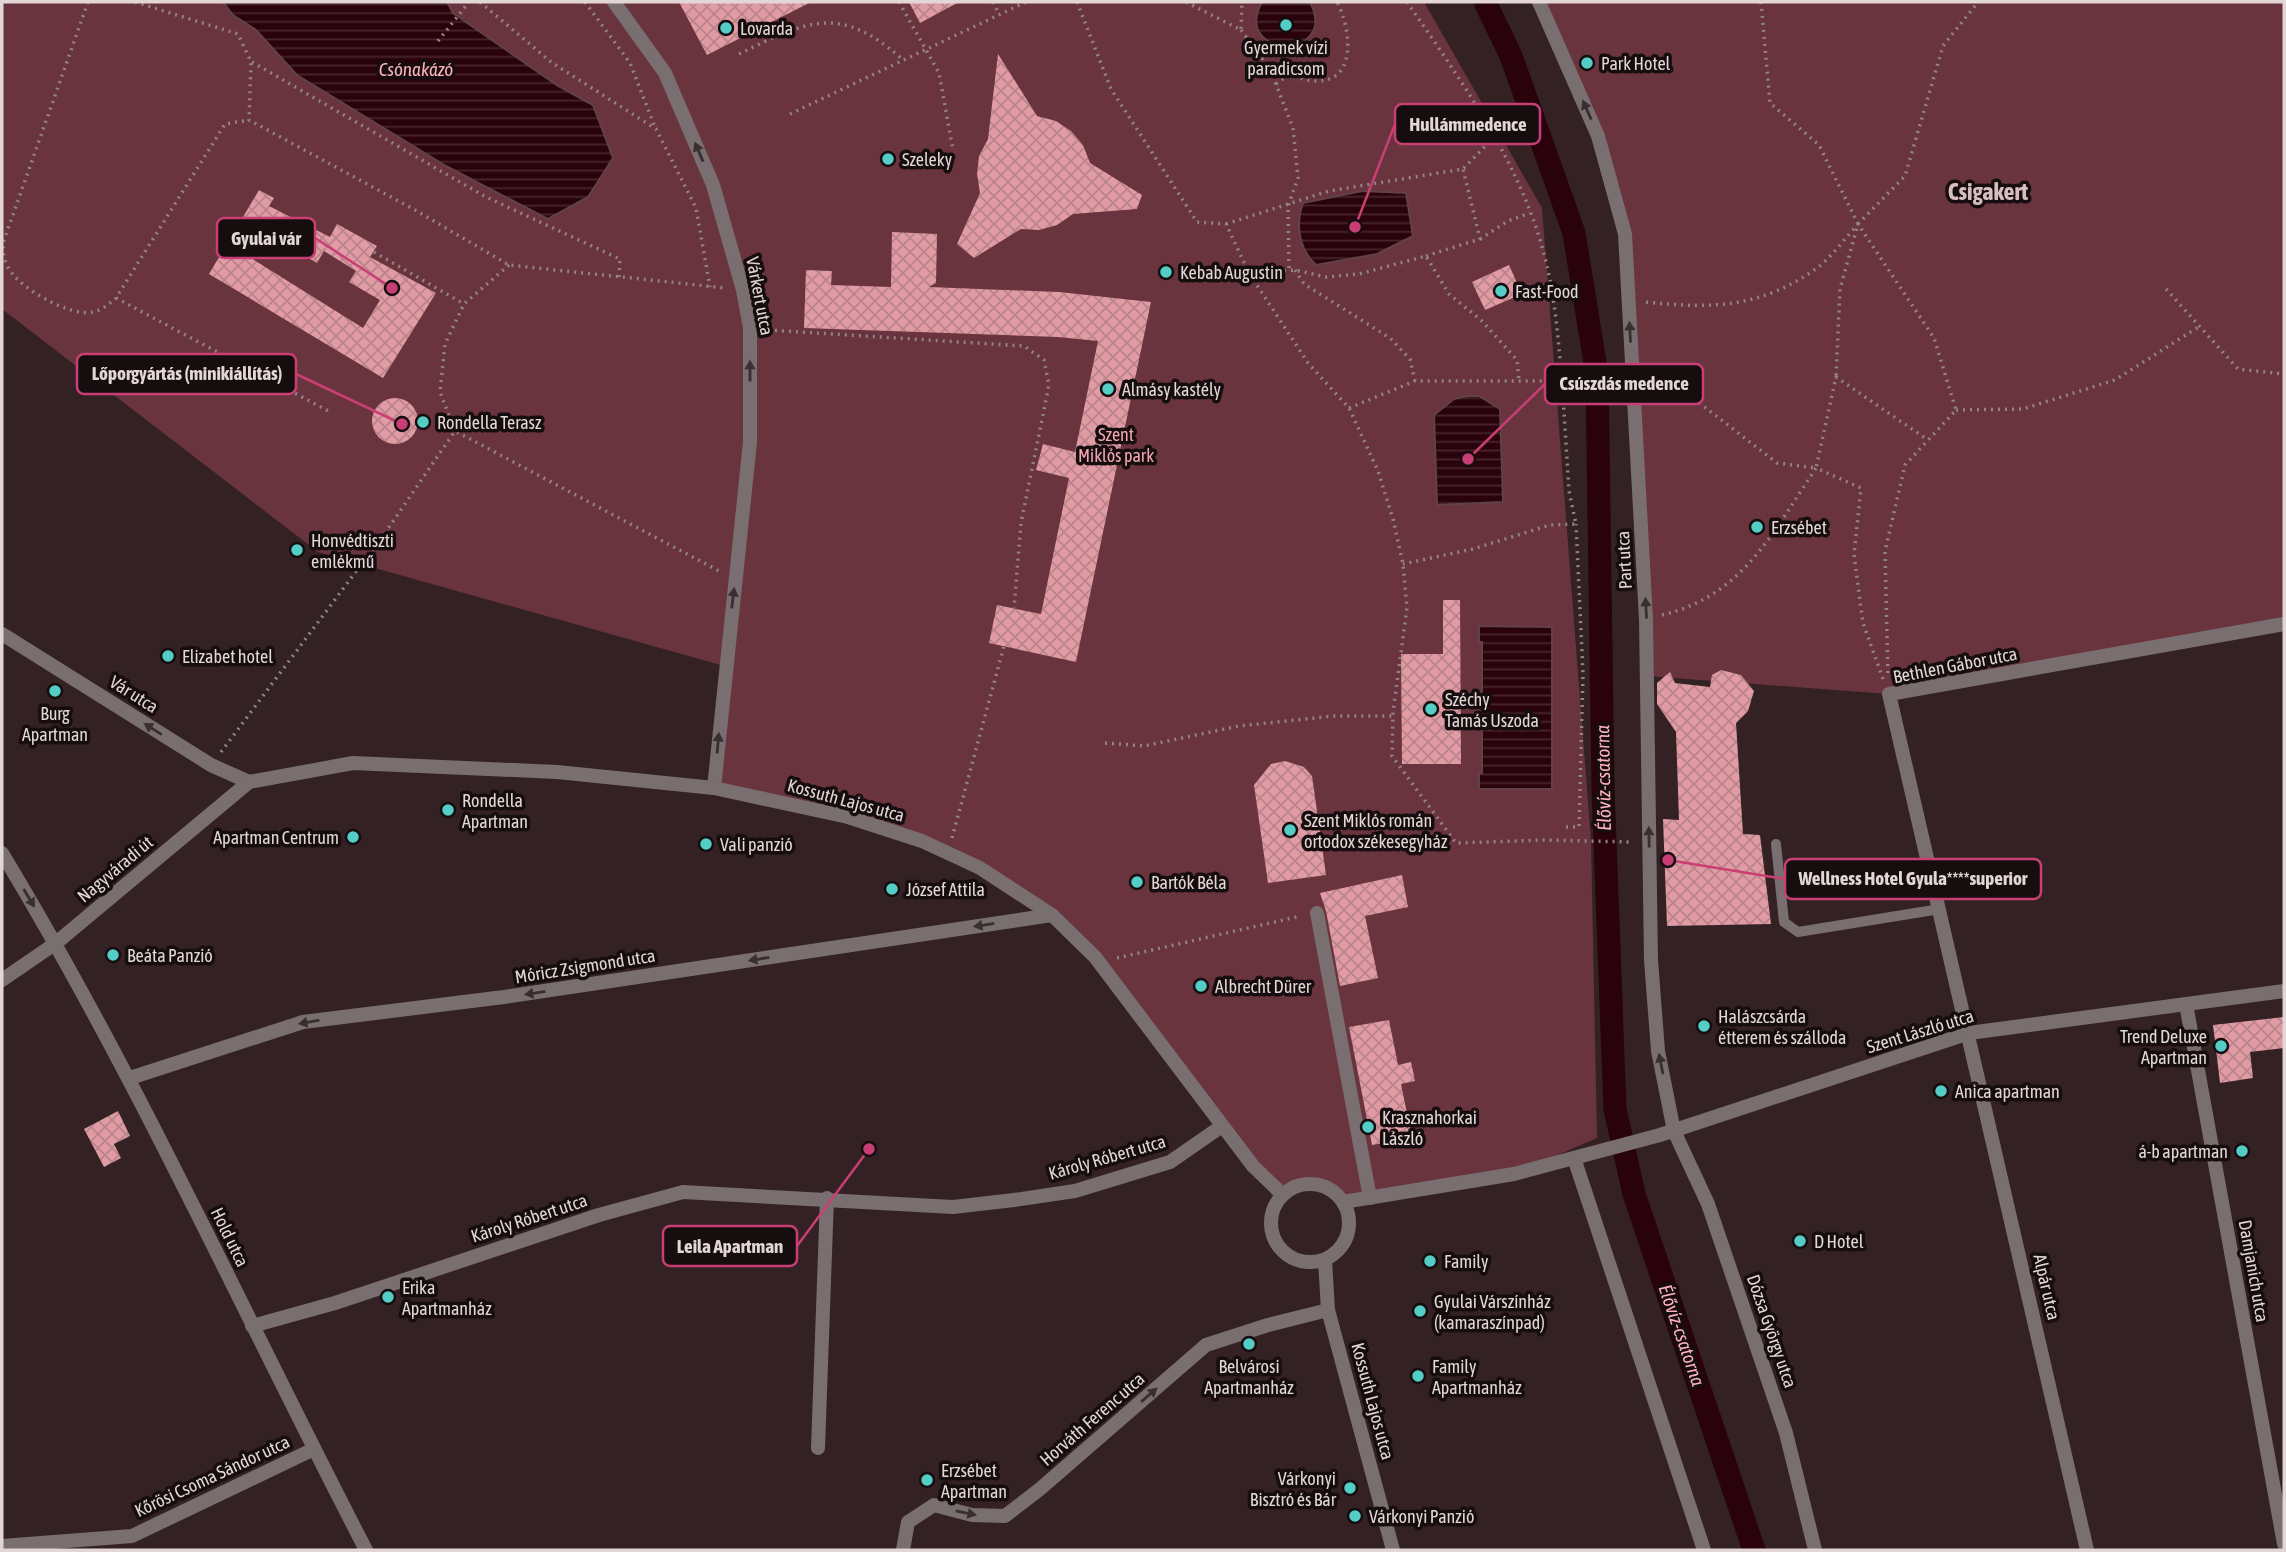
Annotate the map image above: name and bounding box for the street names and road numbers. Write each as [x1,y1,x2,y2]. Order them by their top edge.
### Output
street label: Várkert utca [742,255,778,337]
street label: Part utca [1612,530,1636,590]
street label: Bethlen Gábor utca [1891,643,2019,687]
street label: Vár utca [106,671,162,717]
street label: Kossuth Lajos utca [785,774,907,826]
street label: Nagyváradi út [73,831,157,907]
street label: Móricz Zsigmond utca [513,945,657,987]
street label: Szent László utca [1864,1005,1976,1057]
street label: Károly Róbert utca [1046,1130,1168,1184]
street label: Károly Róbert utca [468,1189,590,1247]
street label: Hold utca [207,1204,253,1270]
street label: Damjanich utca [2235,1218,2273,1324]
street label: Alpár utca [2029,1252,2065,1322]
street label: Dózsa György utca [1743,1272,1801,1390]
street label: Kossuth Lajos utca [1347,1340,1399,1462]
street label: Horváth Ferenc utca [1036,1368,1148,1470]
street label: Kőrösi Csoma Sándor utca [131,1431,293,1521]

